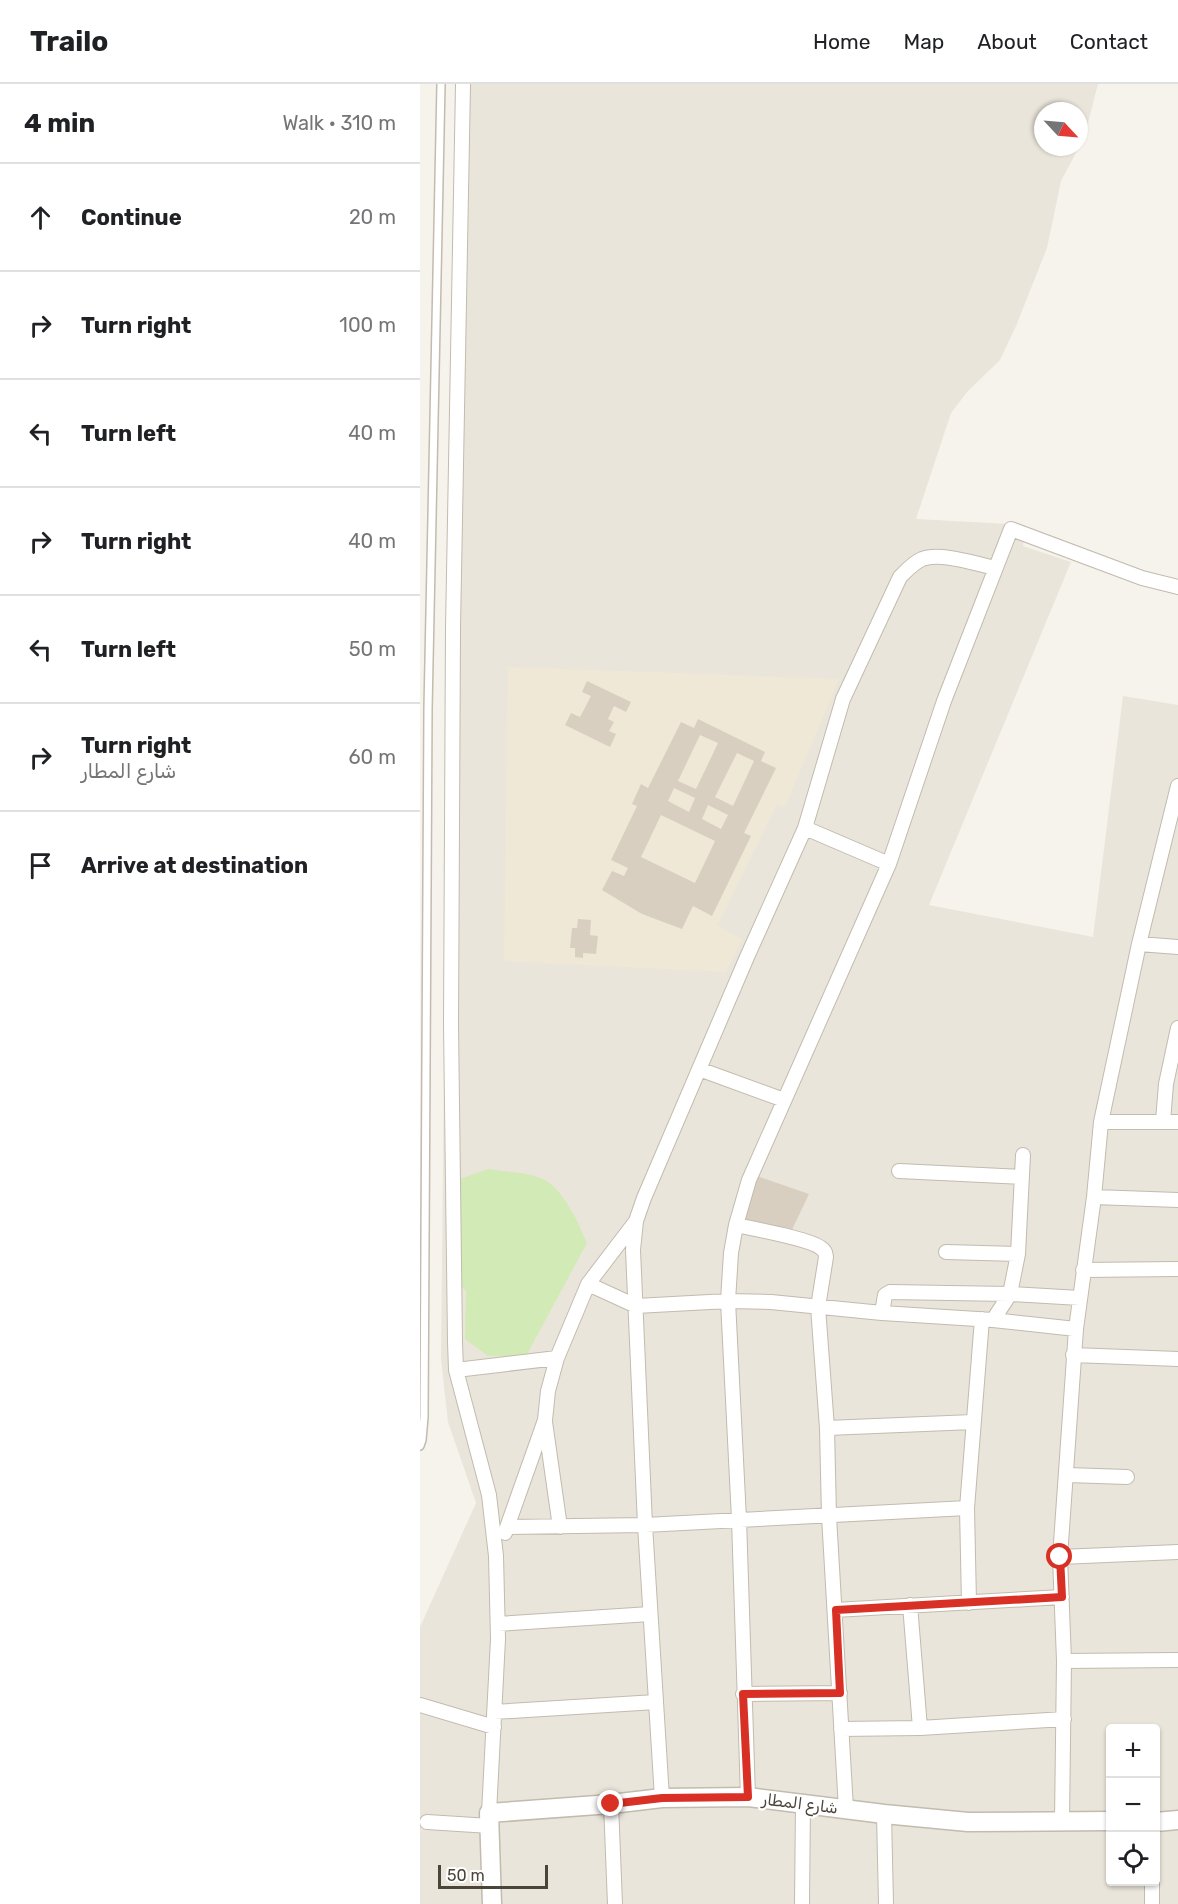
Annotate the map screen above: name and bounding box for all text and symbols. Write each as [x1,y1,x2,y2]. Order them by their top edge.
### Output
text: Trailo [30,25,108,58]
text: Home [813,29,870,54]
text: Map [903,29,944,54]
text: About [977,29,1037,54]
text: Contact [1070,29,1148,54]
north arrow [1034,102,1088,156]
text: 4 min [24,108,95,139]
text: Walk · 310 m [282,111,396,135]
icon: ahead [24,201,57,234]
text: Continue [81,204,182,231]
text: 20 m [349,205,396,229]
icon: right [24,309,57,342]
text: Turn right [81,312,191,339]
text: 100 m [339,313,396,337]
icon: left [24,417,57,450]
text: Turn left [81,420,176,447]
text: 40 m [348,421,396,445]
icon: right [24,525,57,558]
text: Turn right [81,528,191,555]
text: 40 m [348,529,396,553]
icon: left [24,633,57,666]
text: Turn left [81,636,176,663]
text: 50 m [349,637,396,661]
text: Turn right [81,732,191,759]
icon: right [24,741,57,774]
text: 60 m [349,745,396,769]
text: شارع المطار [81,759,176,783]
icon: arrive [24,849,57,882]
text: Arrive at destination [81,852,308,879]
route start [1046,1543,1072,1569]
map controls [1106,1724,1160,1886]
button: + [1106,1724,1160,1778]
button: − [1106,1778,1160,1832]
street label: شارع المطار [760,1789,839,1820]
route end [597,1790,623,1816]
button: locate [1106,1832,1160,1886]
scale bar [438,1862,548,1890]
text: 50 m [447,1866,485,1885]

